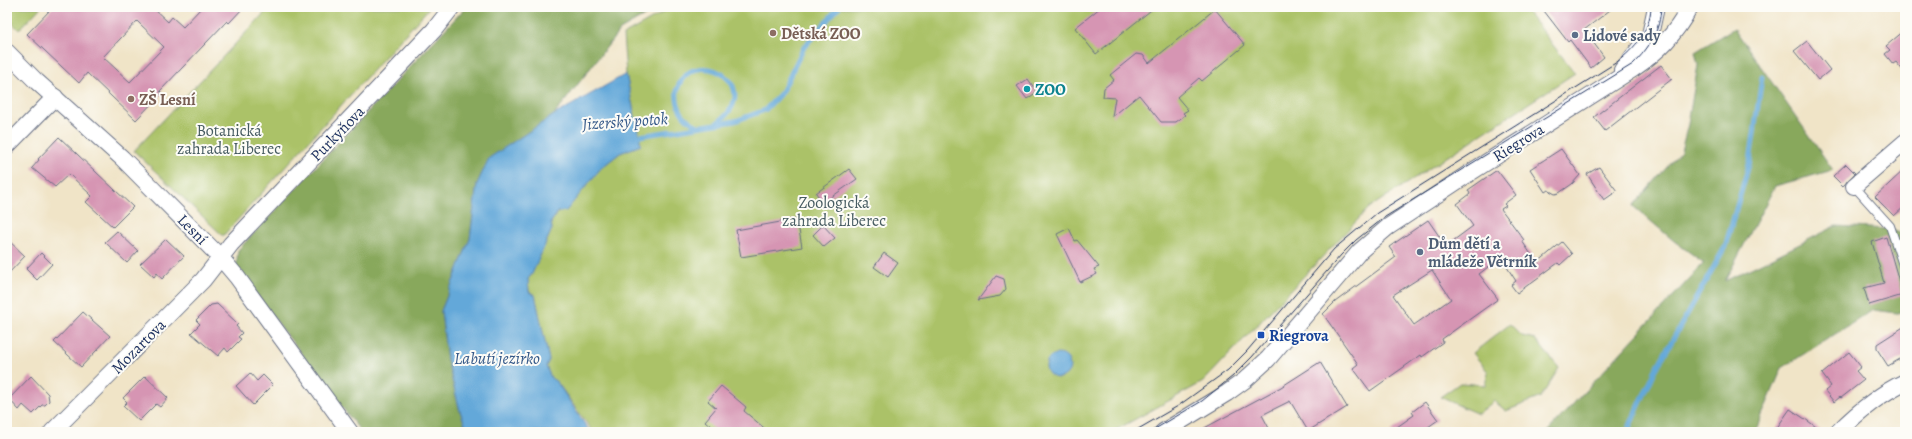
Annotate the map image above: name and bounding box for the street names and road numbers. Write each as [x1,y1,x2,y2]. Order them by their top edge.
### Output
street label: Purkyňova [306,101,370,166]
street label: Riegrova [1488,118,1549,167]
street label: Lesní [172,210,212,250]
street label: Mozartova [106,314,171,379]

